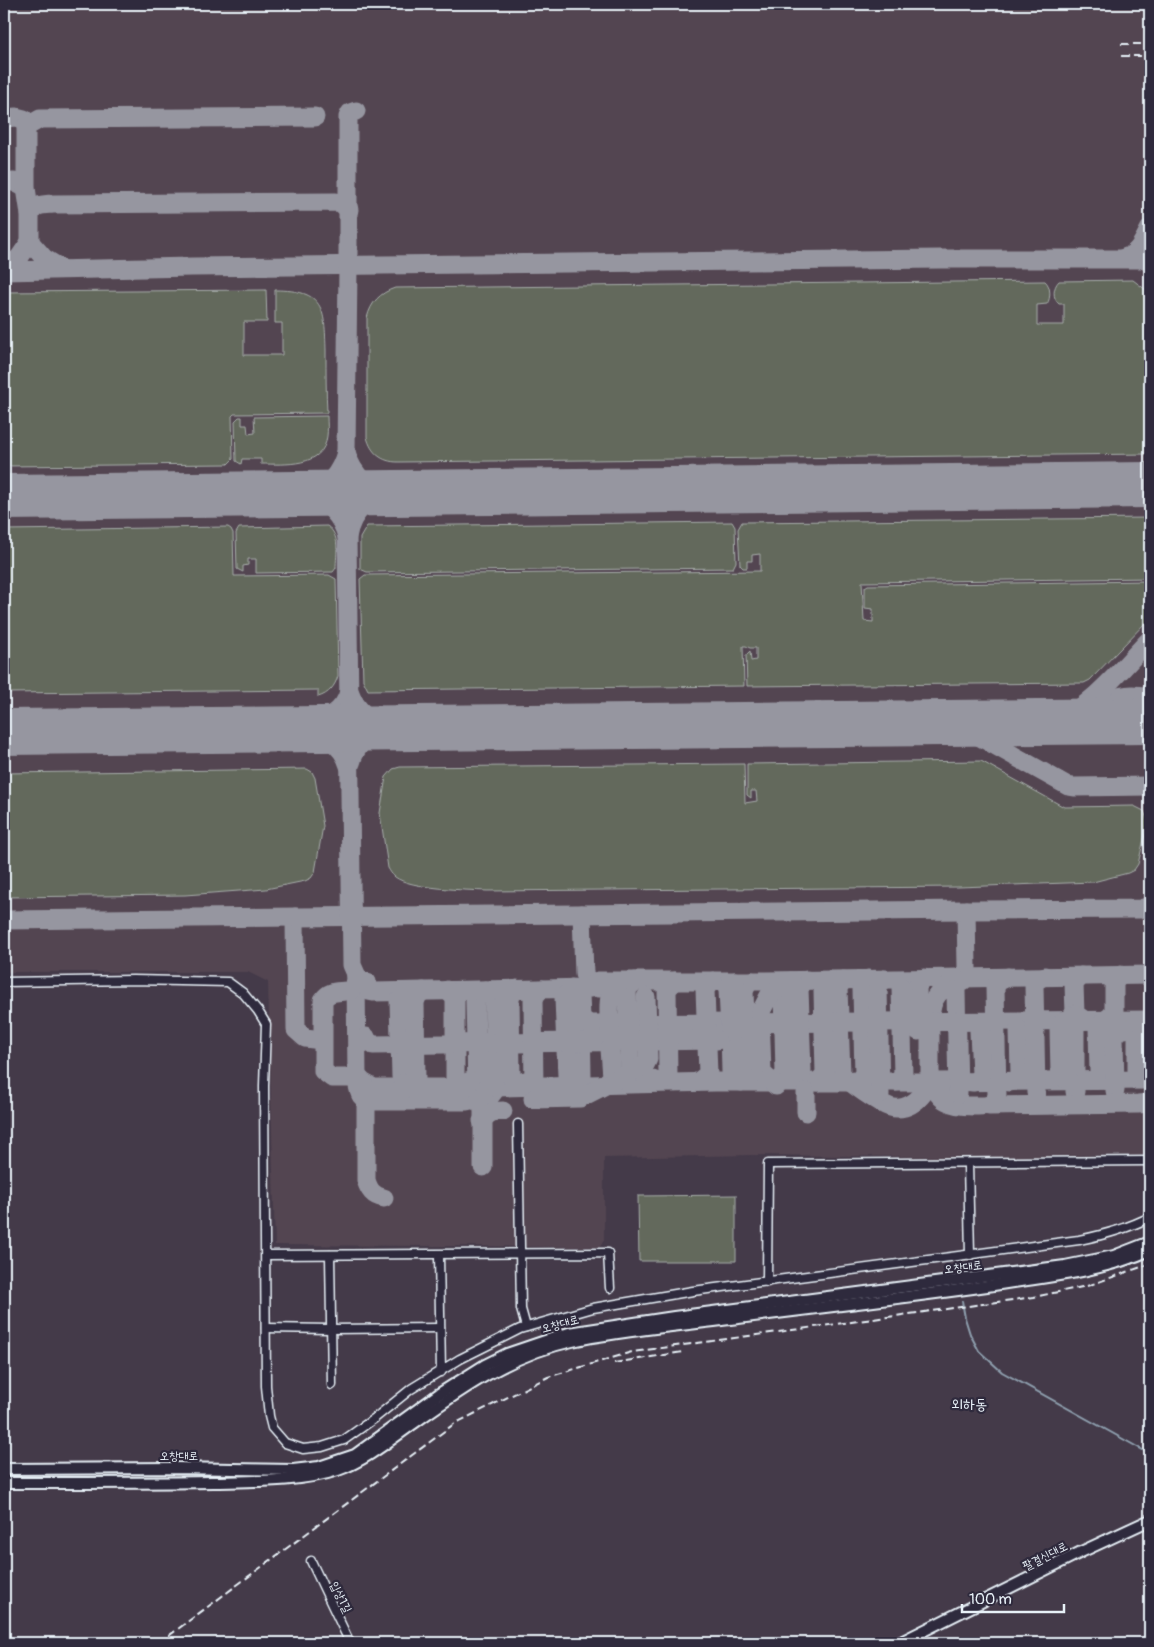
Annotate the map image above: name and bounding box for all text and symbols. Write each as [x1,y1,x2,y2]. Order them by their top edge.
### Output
street label: 오창대로 [943,1258,983,1277]
street label: 오창대로 [540,1312,581,1337]
district label: 외하동 [951,1395,987,1414]
street label: 오창대로 [160,1449,198,1464]
street label: 팔결신대로 [1020,1539,1070,1574]
street label: 입상1길 [326,1579,355,1616]
scale bar [962,1582,1064,1614]
text: 100 m [969,1590,1012,1609]

